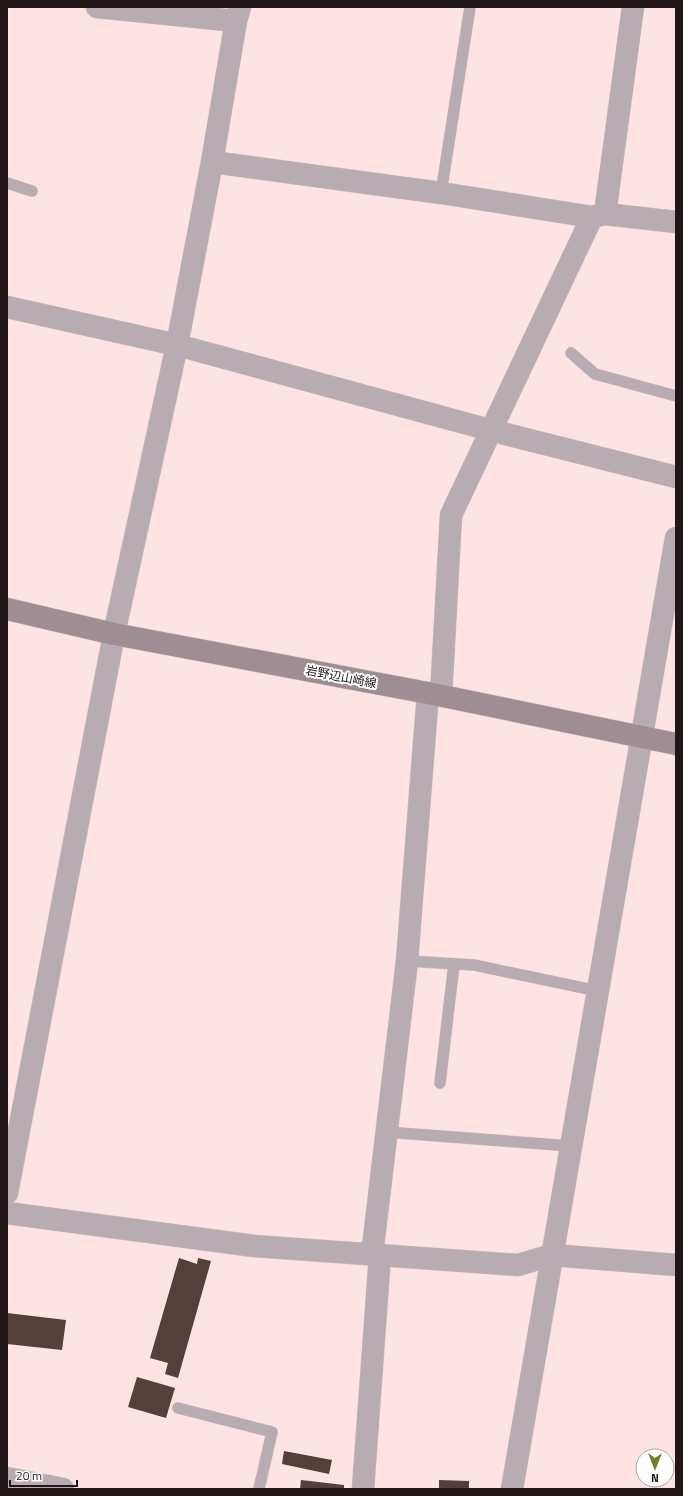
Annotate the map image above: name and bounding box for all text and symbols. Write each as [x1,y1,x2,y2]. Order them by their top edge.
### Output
street label: 岩野辺山崎線 [304,660,378,693]
north arrow [635,1448,675,1488]
scale bar [10,1462,77,1488]
text: 20 m [16,1466,42,1485]
text: N [651,1470,659,1486]

